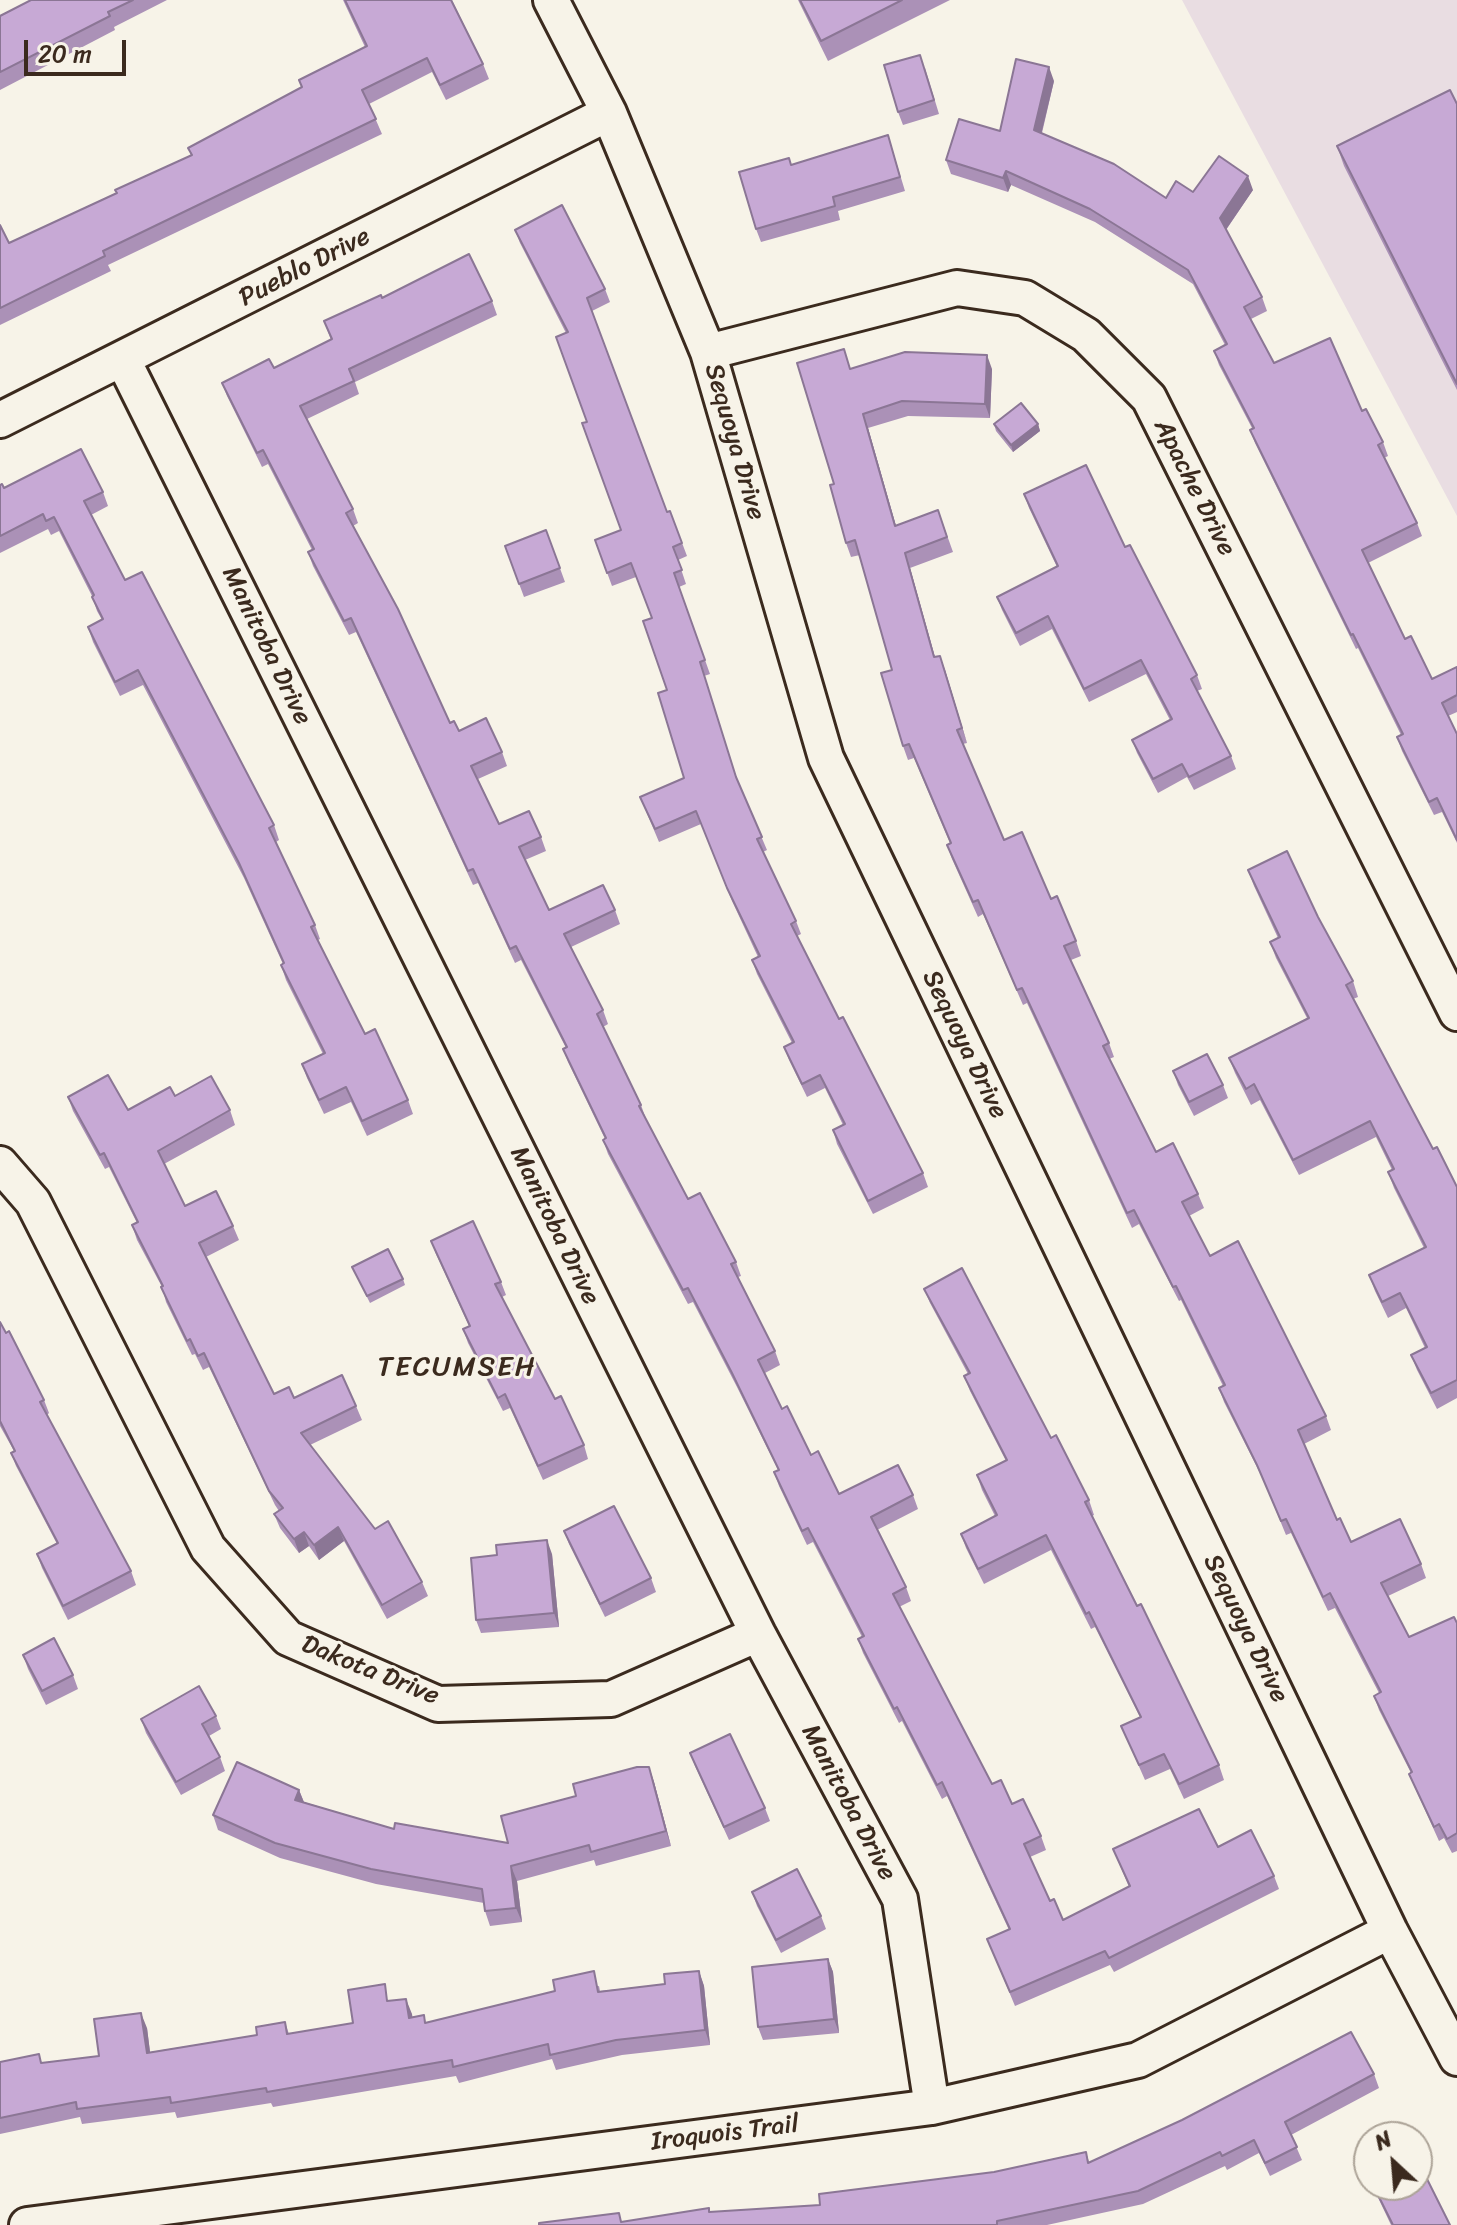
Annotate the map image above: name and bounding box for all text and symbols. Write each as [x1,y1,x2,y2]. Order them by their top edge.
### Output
scale bar [28,24,130,74]
text: 20 m [38,33,92,75]
street label: Pueblo Drive [234,222,376,314]
street label: Sequoya Drive [697,360,771,524]
street label: Apache Drive [1146,414,1242,562]
street label: Manitoba Drive [214,562,318,730]
street label: Sequoya Drive [915,966,1013,1124]
street label: Manitoba Drive [502,1142,606,1310]
district label: TECUMSEH [378,1351,536,1385]
street label: Sequoya Drive [1196,1550,1294,1708]
street label: Dakota Drive [297,1629,443,1713]
street label: Manitoba Drive [794,1720,902,1886]
street label: Iroquois Trail [649,2109,801,2159]
text: N [1368,2120,1399,2162]
north arrow [1353,2121,1433,2201]

